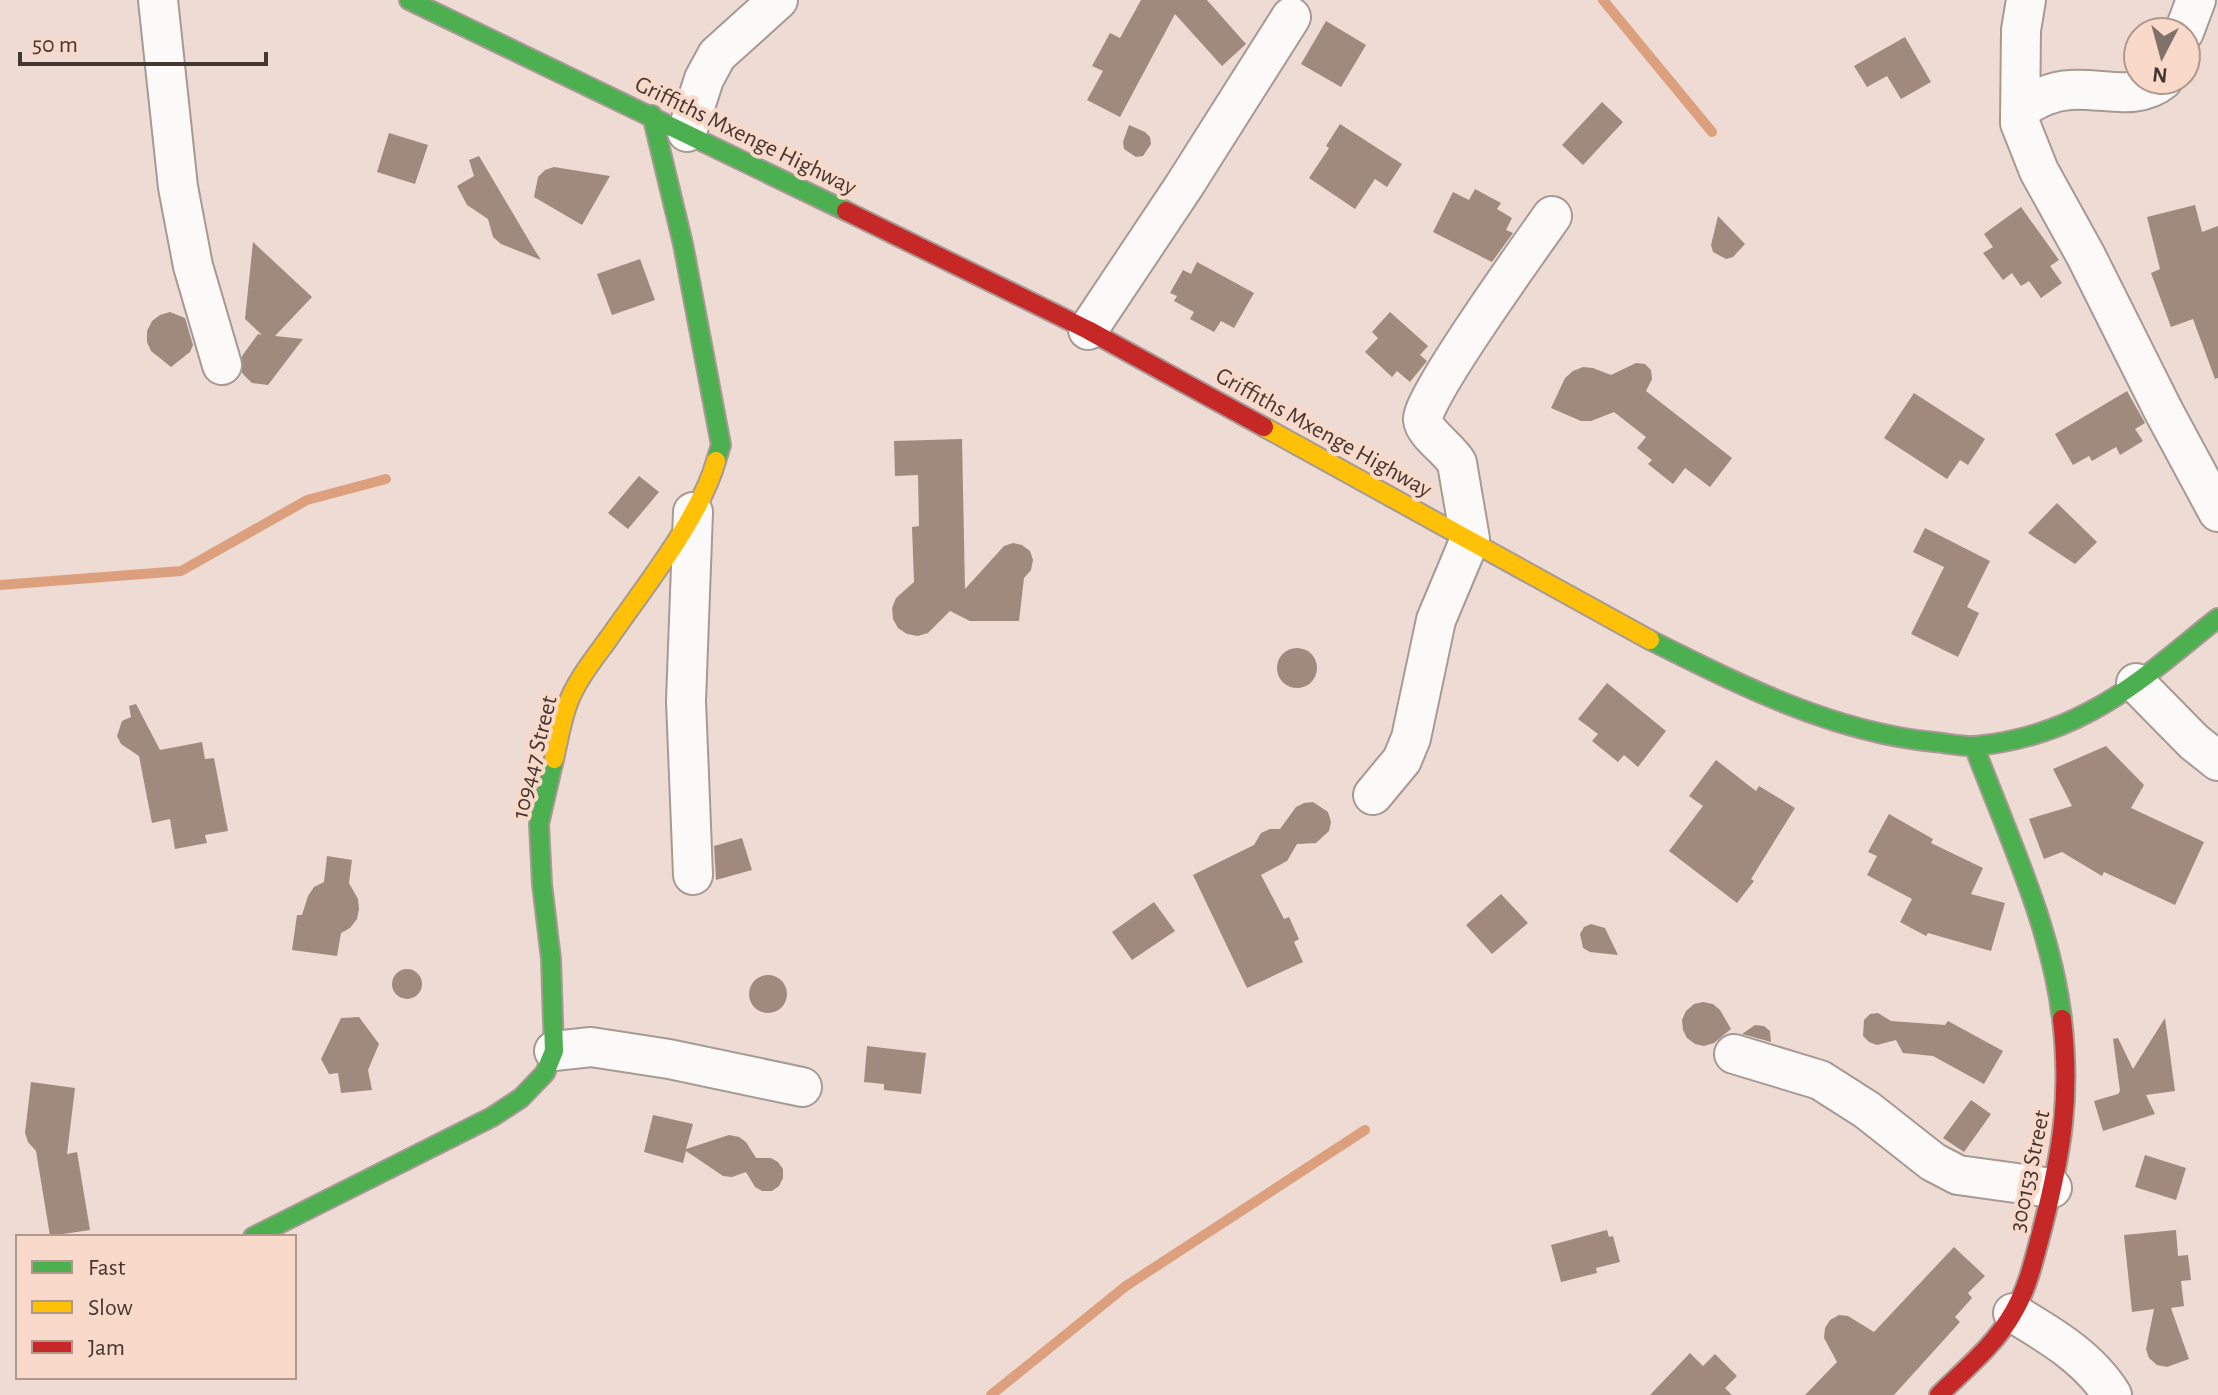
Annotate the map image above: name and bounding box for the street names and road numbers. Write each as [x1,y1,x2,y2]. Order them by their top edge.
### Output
street label: Griffiths Mxenge Highway [631,72,860,200]
street label: Griffiths Mxenge Highway [1211,363,1436,502]
street label: 109447 Street [508,693,562,821]
street label: 300153 Street [2005,1108,2055,1234]

